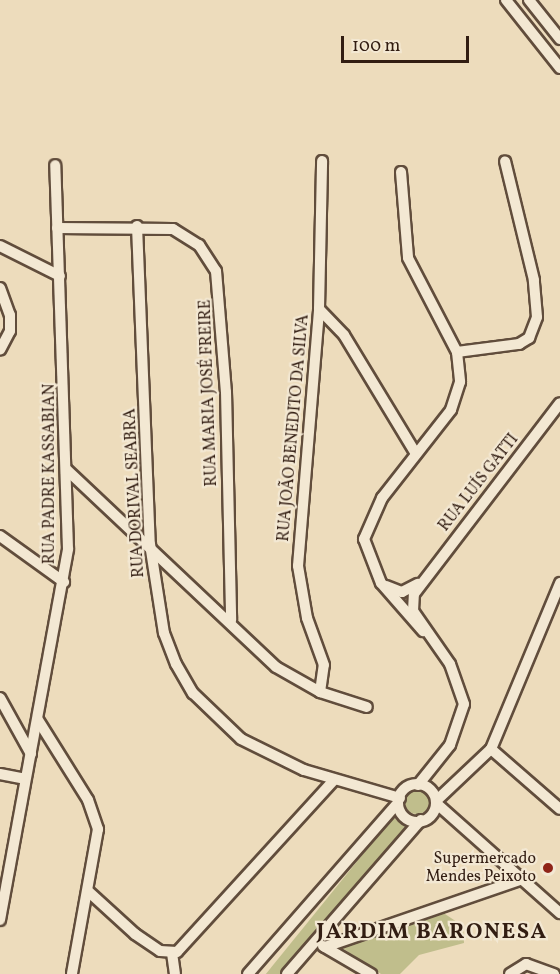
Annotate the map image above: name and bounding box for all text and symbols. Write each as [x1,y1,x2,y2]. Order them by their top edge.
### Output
scale bar [344,24,472,62]
text: 100 m [352,34,401,59]
street label: RUA MARIA JOSÉ FREIRE [196,299,222,487]
street label: RUA JOÃO BENEDITO DA SILVA [274,314,314,542]
street label: RUA PADRE KASSABIAN [40,384,60,564]
street label: RUA DORIVAL SEABRA [121,408,149,578]
street label: RUA LUÍS GATTI [435,430,523,536]
place label: Supermercado Mendes Peixoto [426,849,536,887]
marker: Supermercado Mendes Peixoto [541,861,555,875]
district label: JARDIM BARONESA [316,920,548,946]

